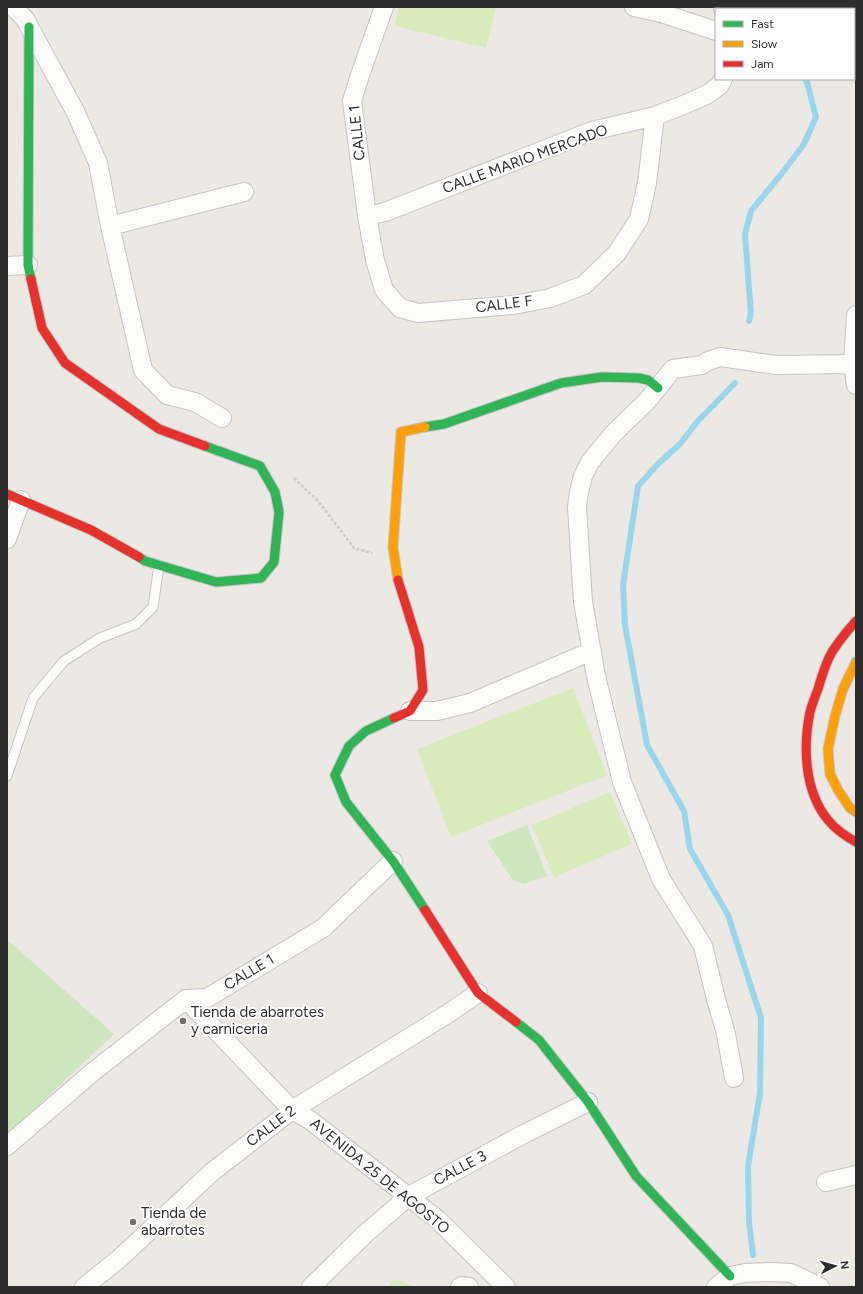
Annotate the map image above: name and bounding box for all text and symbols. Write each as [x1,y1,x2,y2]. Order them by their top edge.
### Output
legend [715,8,855,80]
text: Fast [751,17,774,31]
text: Slow [751,37,778,51]
text: Jam [751,57,774,71]
street label: CALLE 1 [345,105,369,161]
street label: CALLE MARIO MERCADO [440,121,610,197]
street label: CALLE F [474,292,534,316]
street label: CALLE 1 [221,950,277,994]
place label: Tienda de abarrotes y carniceria [191,1003,324,1038]
marker: Tienda de abarrotes y carniceria [178,1016,188,1026]
street label: CALLE 2 [243,1101,299,1151]
street label: AVENIDA 25 DE AGOSTO [307,1114,453,1238]
street label: CALLE 3 [430,1147,490,1189]
place label: Tienda de abarrotes [141,1204,206,1239]
marker: Tienda de abarrotes [128,1217,138,1227]
north arrow [815,1246,855,1286]
text: N [838,1260,851,1270]

